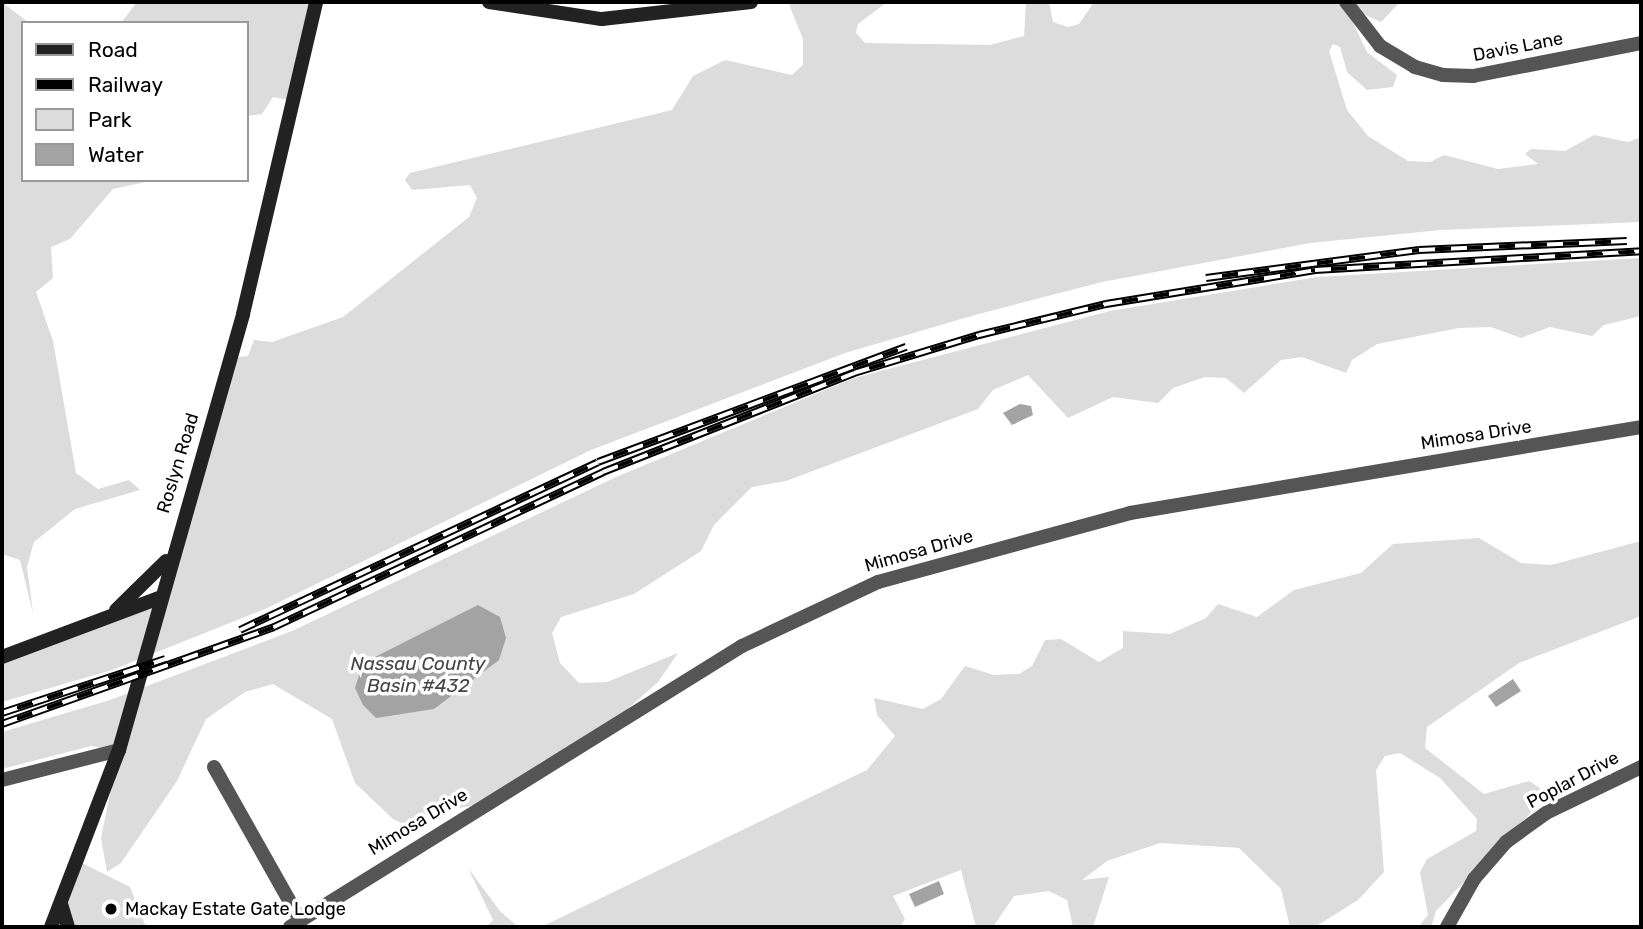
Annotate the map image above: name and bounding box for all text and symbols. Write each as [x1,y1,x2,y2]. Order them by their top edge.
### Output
legend [21,21,248,182]
street label: Davis Lane [1471,28,1565,66]
text: Road [88,37,138,62]
text: Railway [88,72,163,97]
text: Park [88,107,132,132]
text: Water [88,142,144,167]
street label: Roslyn Road [153,410,203,516]
street label: Mimosa Drive [1419,416,1533,454]
street label: Mimosa Drive [862,525,976,577]
water label: Nassau County Basin #432 [350,653,486,697]
street label: Poplar Drive [1523,747,1623,813]
street label: Mimosa Drive [365,784,471,860]
place label: Mackay Estate Gate Lodge [125,898,346,920]
marker: Mackay Estate Gate Lodge [103,901,119,917]

